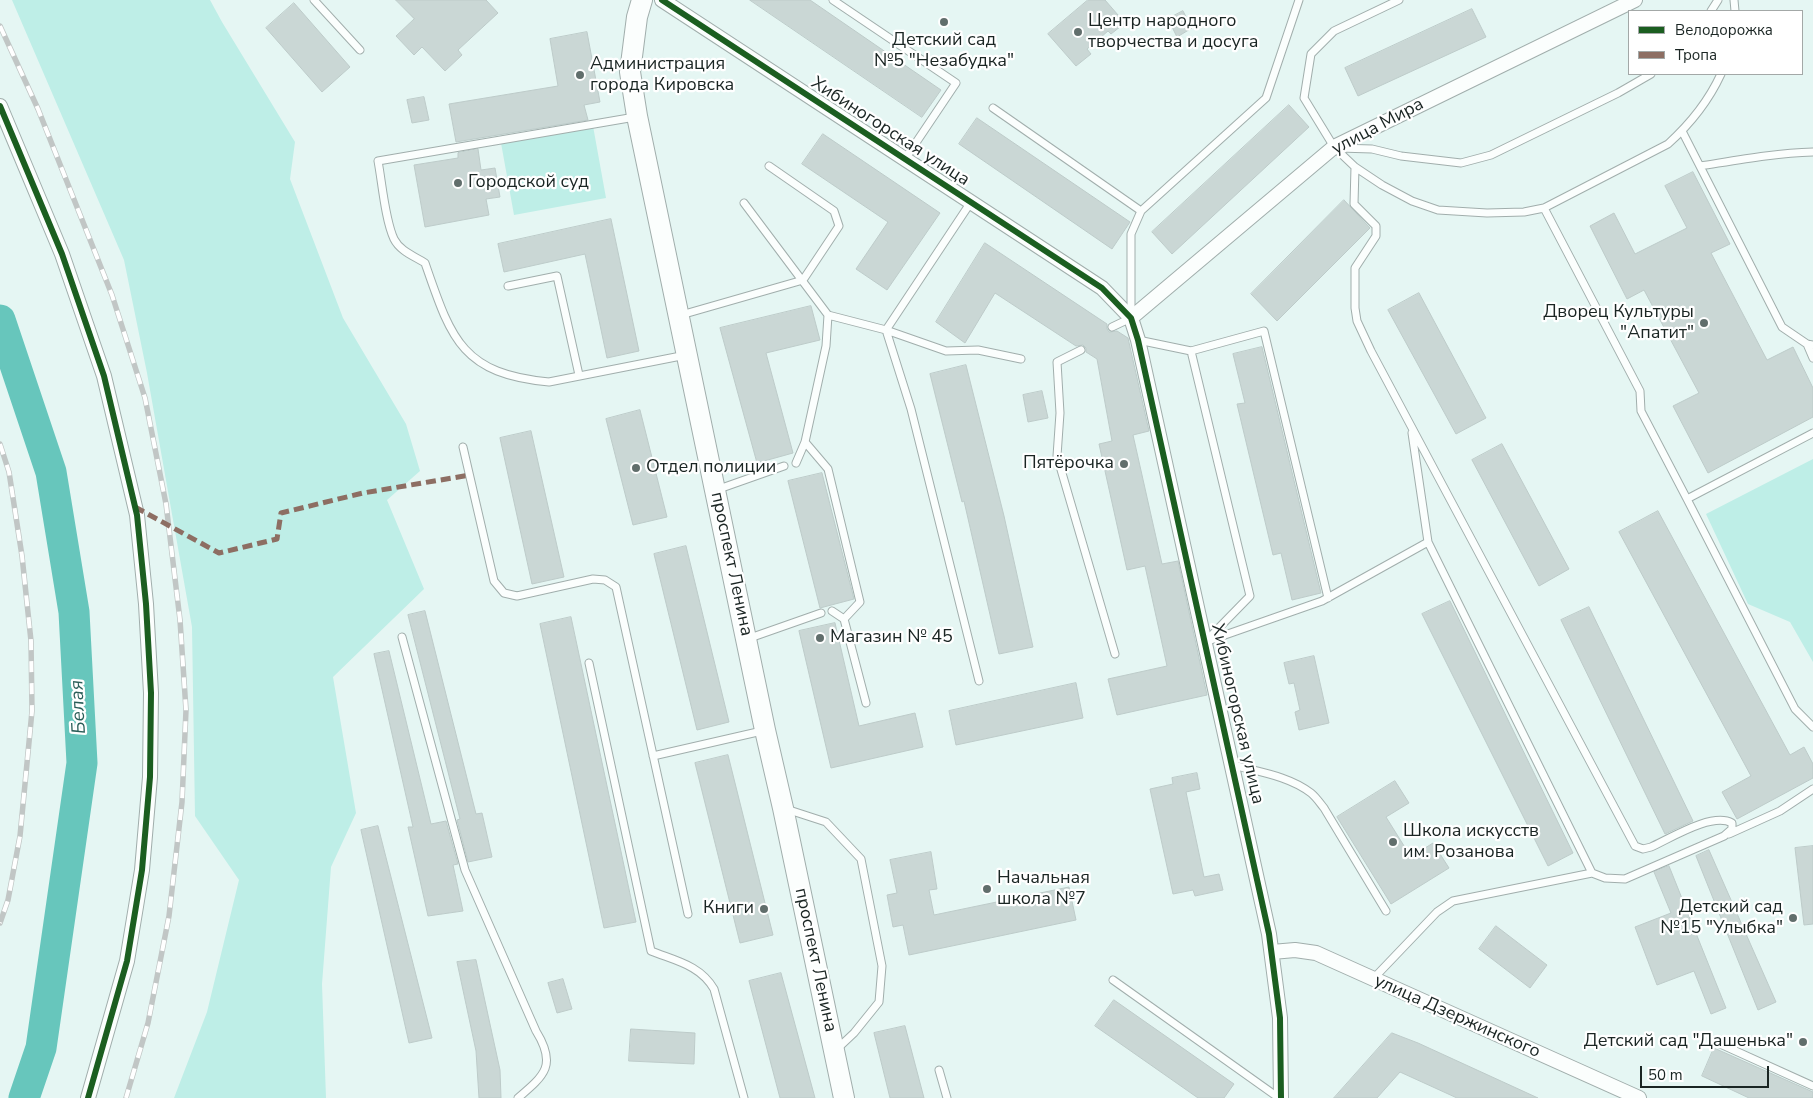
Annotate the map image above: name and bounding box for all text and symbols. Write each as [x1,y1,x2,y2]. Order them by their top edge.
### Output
legend [1628,10,1803,75]
place label: Центр народного творчества и досуга [1088,11,1259,54]
marker: Детский сад №5 "Незабудка" [938,16,950,28]
text: Велодорожка [1675,20,1773,40]
marker: Центр народного творчества и досуга [1072,26,1084,38]
place label: Детский сад №5 "Незабудка" [874,30,1014,72]
text: Тропа [1675,45,1717,65]
place label: Администрация города Кировска [590,54,734,96]
marker: Администрация города Кировска [574,69,586,81]
street label: Хибиногорская улица [807,73,973,191]
street label: улица Мира [1328,94,1428,160]
place label: Городской суд [468,172,589,194]
marker: Городской суд [452,177,464,189]
place label: Дворец Культуры "Апатит" [1543,302,1694,344]
marker: Дворец Культуры "Апатит" [1698,317,1710,329]
place label: Пятёрочка [1023,453,1114,475]
place label: Отдел полиции [646,457,776,479]
marker: Пятёрочка [1118,458,1130,470]
marker: Отдел полиции [630,462,642,474]
street label: проспект Ленина [705,490,757,638]
street label: Хибиногорская улица [1206,622,1268,806]
place label: Магазин № 45 [830,627,953,649]
marker: Магазин № 45 [814,632,826,644]
water label: Белая [66,679,92,735]
place label: Школа искусств им. Розанова [1403,821,1539,864]
marker: Школа искусств им. Розанова [1387,836,1399,848]
place label: Начальная школа №7 [997,868,1090,911]
marker: Начальная школа №7 [981,883,993,895]
street label: проспект Ленина [789,886,841,1034]
place label: Детский сад №15 "Улыбка" [1660,897,1783,940]
place label: Книги [703,898,754,920]
marker: Книги [758,903,770,915]
marker: Детский сад №15 "Улыбка" [1787,912,1799,924]
street label: улица Дзержинского [1371,971,1543,1063]
place label: Детский сад "Дашенька" [1584,1031,1793,1053]
marker: Детский сад "Дашенька" [1797,1036,1809,1048]
scale bar [1643,1056,1772,1088]
text: 50 m [1648,1065,1683,1085]

